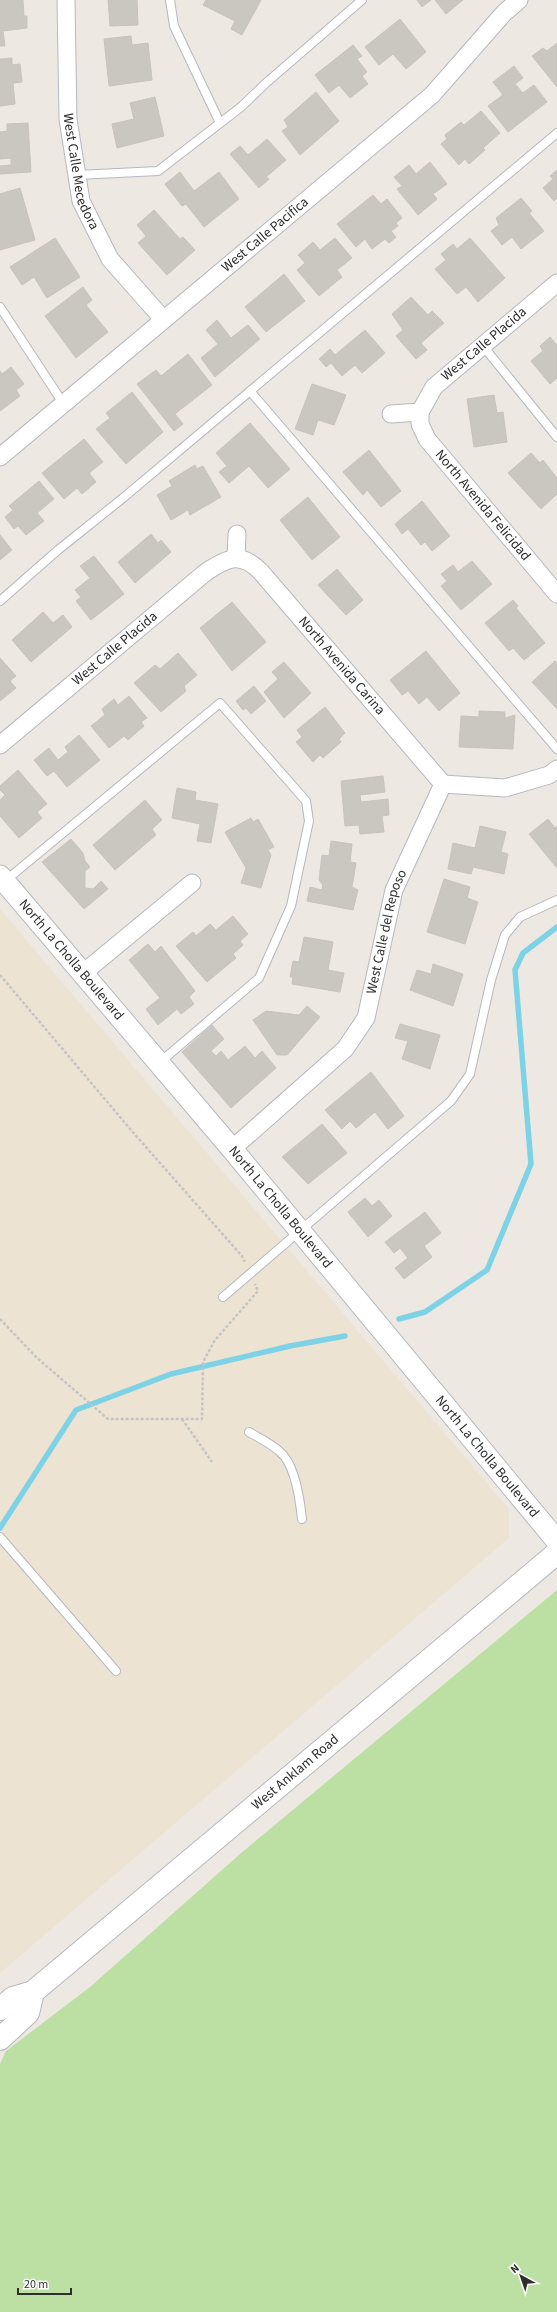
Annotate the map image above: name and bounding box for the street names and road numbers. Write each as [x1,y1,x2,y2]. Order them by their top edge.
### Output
street label: West Calle Mecedora [58,113,104,233]
street label: West Calle Pacifica [217,192,313,277]
street label: West Calle Placida [437,302,531,386]
street label: North Avenida Felicidad [430,446,535,565]
street label: West Calle Placida [68,607,162,690]
street label: North Avenida Carina [293,612,390,720]
street label: West Calle del Reposo [362,866,412,996]
street label: North La Cholla Boulevard [14,895,129,1025]
street label: North La Cholla Boulevard [224,1142,337,1273]
street label: North La Cholla Boulevard [430,1391,544,1522]
street label: West Anklam Road [247,1730,343,1815]

